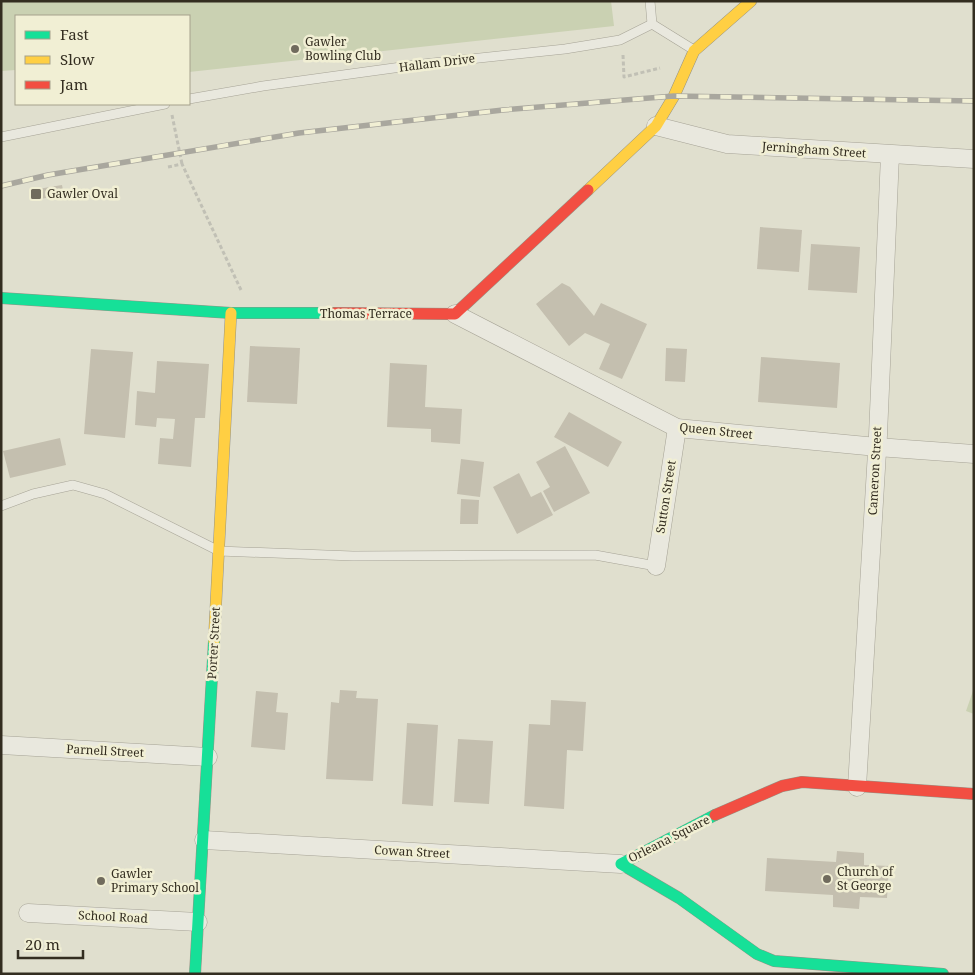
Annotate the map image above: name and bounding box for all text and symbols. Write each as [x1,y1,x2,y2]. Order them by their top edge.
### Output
legend [15,15,190,105]
text: Fast [60,24,89,44]
place label: Gawler Bowling Club [305,33,381,64]
marker: Gawler Bowling Club [289,43,301,55]
text: Slow [60,49,94,69]
street label: Hallam Drive [398,49,476,76]
text: Jam [59,74,88,94]
street label: Jerningham Street [760,137,867,162]
place label: Gawler Oval [47,185,118,202]
marker: Gawler Oval [29,187,43,201]
street label: Thomas Terrace [320,305,412,322]
street label: Queen Street [679,418,754,443]
street label: Cameron Street [864,426,885,516]
street label: Sutton Street [651,459,680,535]
street label: Porter Street [203,606,224,680]
street label: Parnell Street [66,740,144,761]
street label: Orleana Square [625,811,712,866]
street label: Cowan Street [374,841,450,862]
place label: Church of St George [837,863,895,894]
place label: Gawler Primary School [111,865,199,896]
marker: Church of St George [821,873,833,885]
marker: Gawler Primary School [95,875,107,887]
street label: School Road [78,906,149,927]
scale bar [18,928,82,960]
text: 20 m [25,934,60,954]

